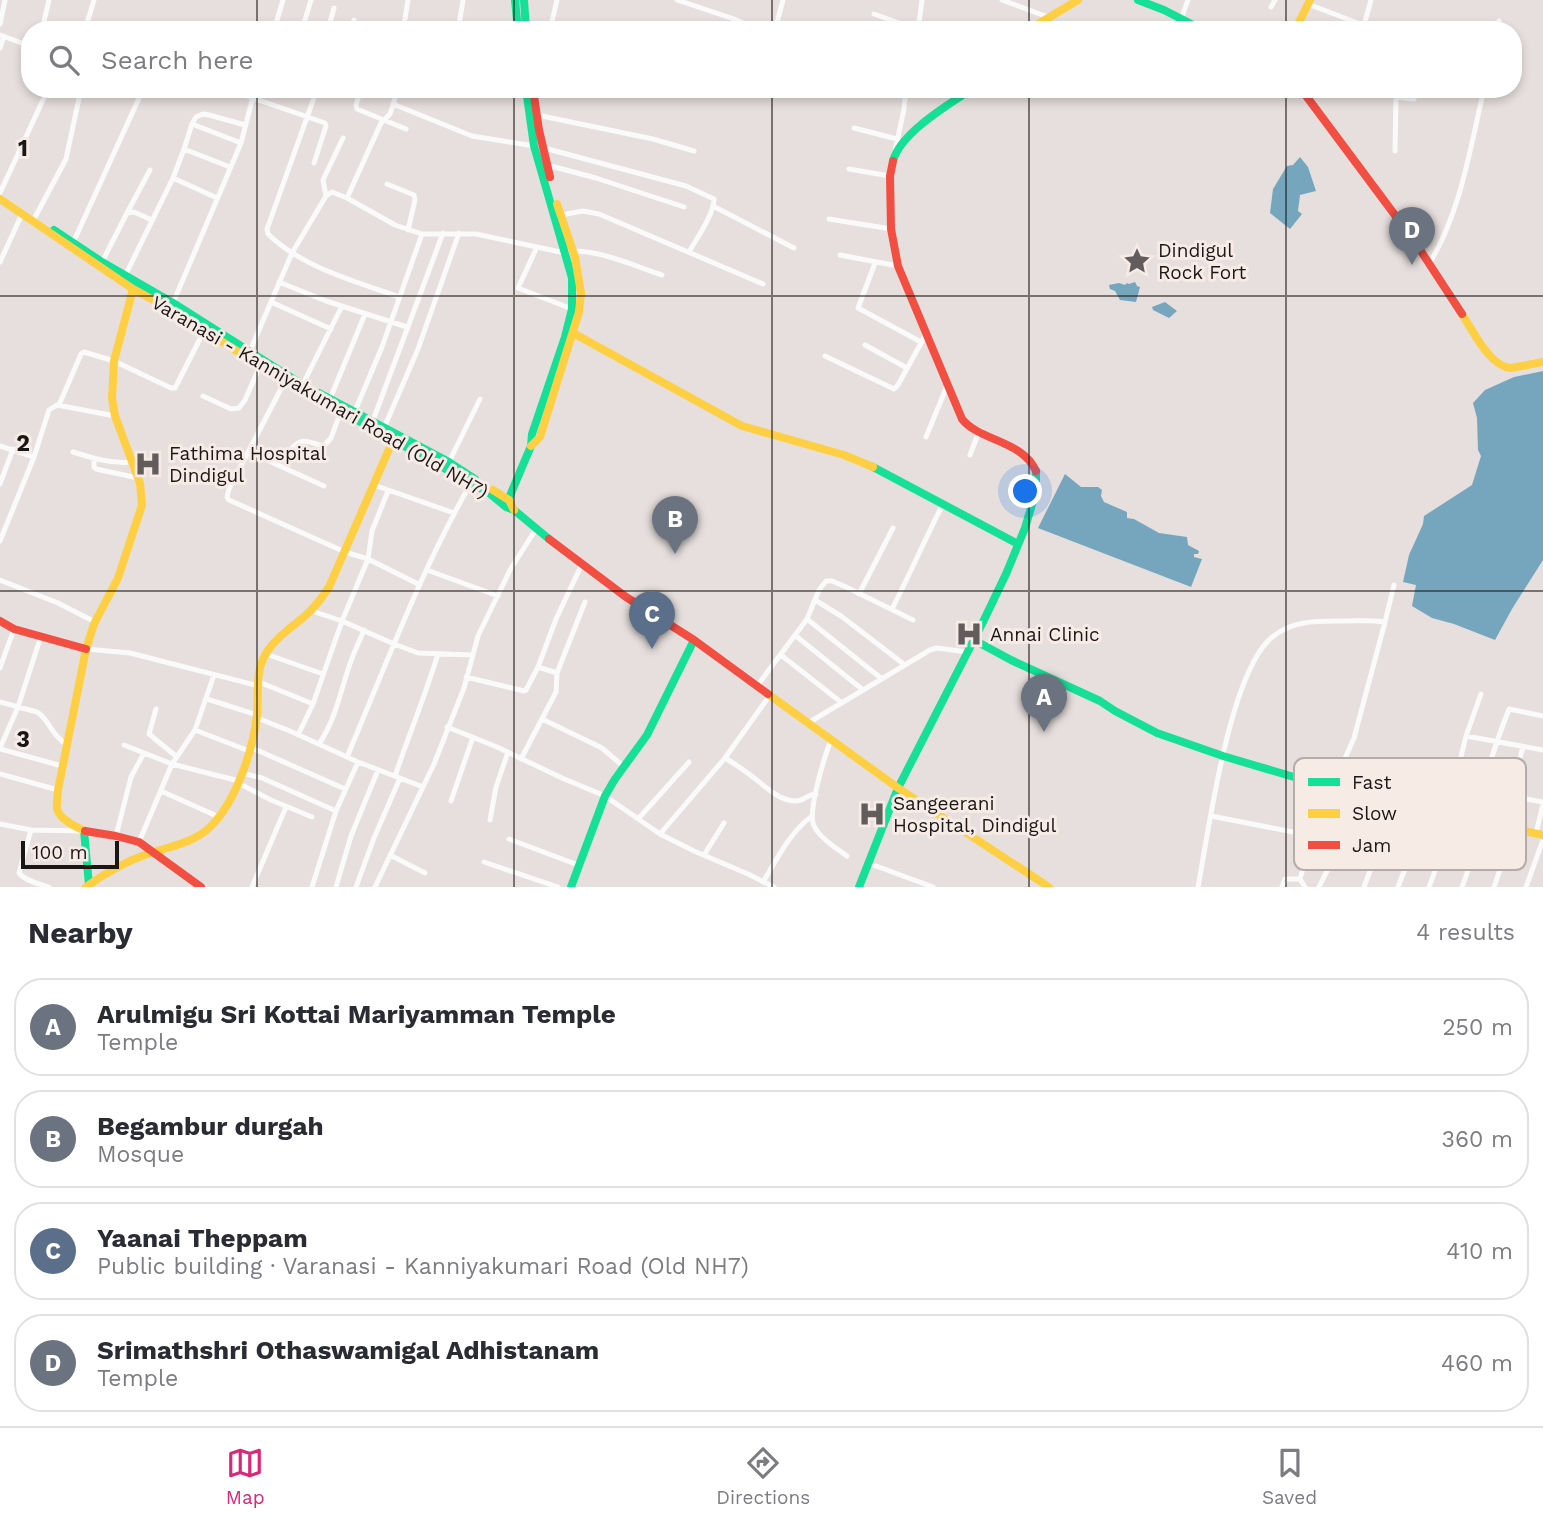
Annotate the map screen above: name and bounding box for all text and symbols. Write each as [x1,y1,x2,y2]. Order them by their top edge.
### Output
search box [21,21,1522,98]
icon: search [45,41,83,79]
text: Search here [101,45,253,75]
text: 1 [18,135,28,162]
pin: D [1389,207,1435,265]
place label: Dindigul Rock Fort [1158,239,1246,284]
place icon: Dindigul Rock Fort [1122,246,1152,276]
street label: Varanasi - Kanniyakumari Road (Old NH7) [147,291,493,503]
text: 2 [16,430,30,457]
place label: Fathima Hospital Dindigul [169,442,327,487]
hospital icon: Fathima Hospital Dindigul [133,449,163,479]
your location [1008,474,1042,508]
pin: B [652,496,698,554]
pin: C [629,591,675,649]
hospital icon: Annai Clinic [954,619,984,649]
place label: Annai Clinic [990,623,1100,646]
pin: A [1021,674,1067,732]
text: 3 [16,726,30,753]
legend [1294,758,1526,870]
text: Fast [1352,771,1391,794]
place label: Sangeerani Hospital, Dindigul [893,792,1056,837]
hospital icon: Sangeerani Hospital, Dindigul [857,799,887,829]
text: Slow [1352,802,1397,825]
text: Jam [1352,834,1391,857]
scale bar [21,838,119,870]
text: 100 m [32,841,88,864]
text: Nearby [28,915,133,950]
text: 4 results [1416,919,1515,946]
text: Arulmigu Sri Kottai Mariyamman Temple [97,999,616,1029]
text: A [45,1014,61,1041]
text: 250 m [1442,1014,1513,1041]
text: Temple [97,1029,178,1056]
text: Begambur durgah [97,1111,324,1141]
text: B [45,1126,61,1153]
text: 360 m [1442,1126,1513,1153]
text: Mosque [97,1141,184,1168]
text: Yaanai Theppam [97,1223,308,1253]
text: C [45,1238,61,1265]
text: 410 m [1446,1238,1513,1265]
text: Public building · Varanasi - Kanniyakumari Road (Old NH7) [97,1253,749,1280]
text: Srimathshri Othaswamigal Adhistanam [97,1335,599,1365]
text: D [45,1350,61,1377]
text: 460 m [1441,1350,1513,1377]
text: Temple [97,1365,178,1392]
tab: Map [226,1444,265,1509]
tab: Directions [716,1444,810,1509]
tab: Saved [1262,1444,1317,1509]

